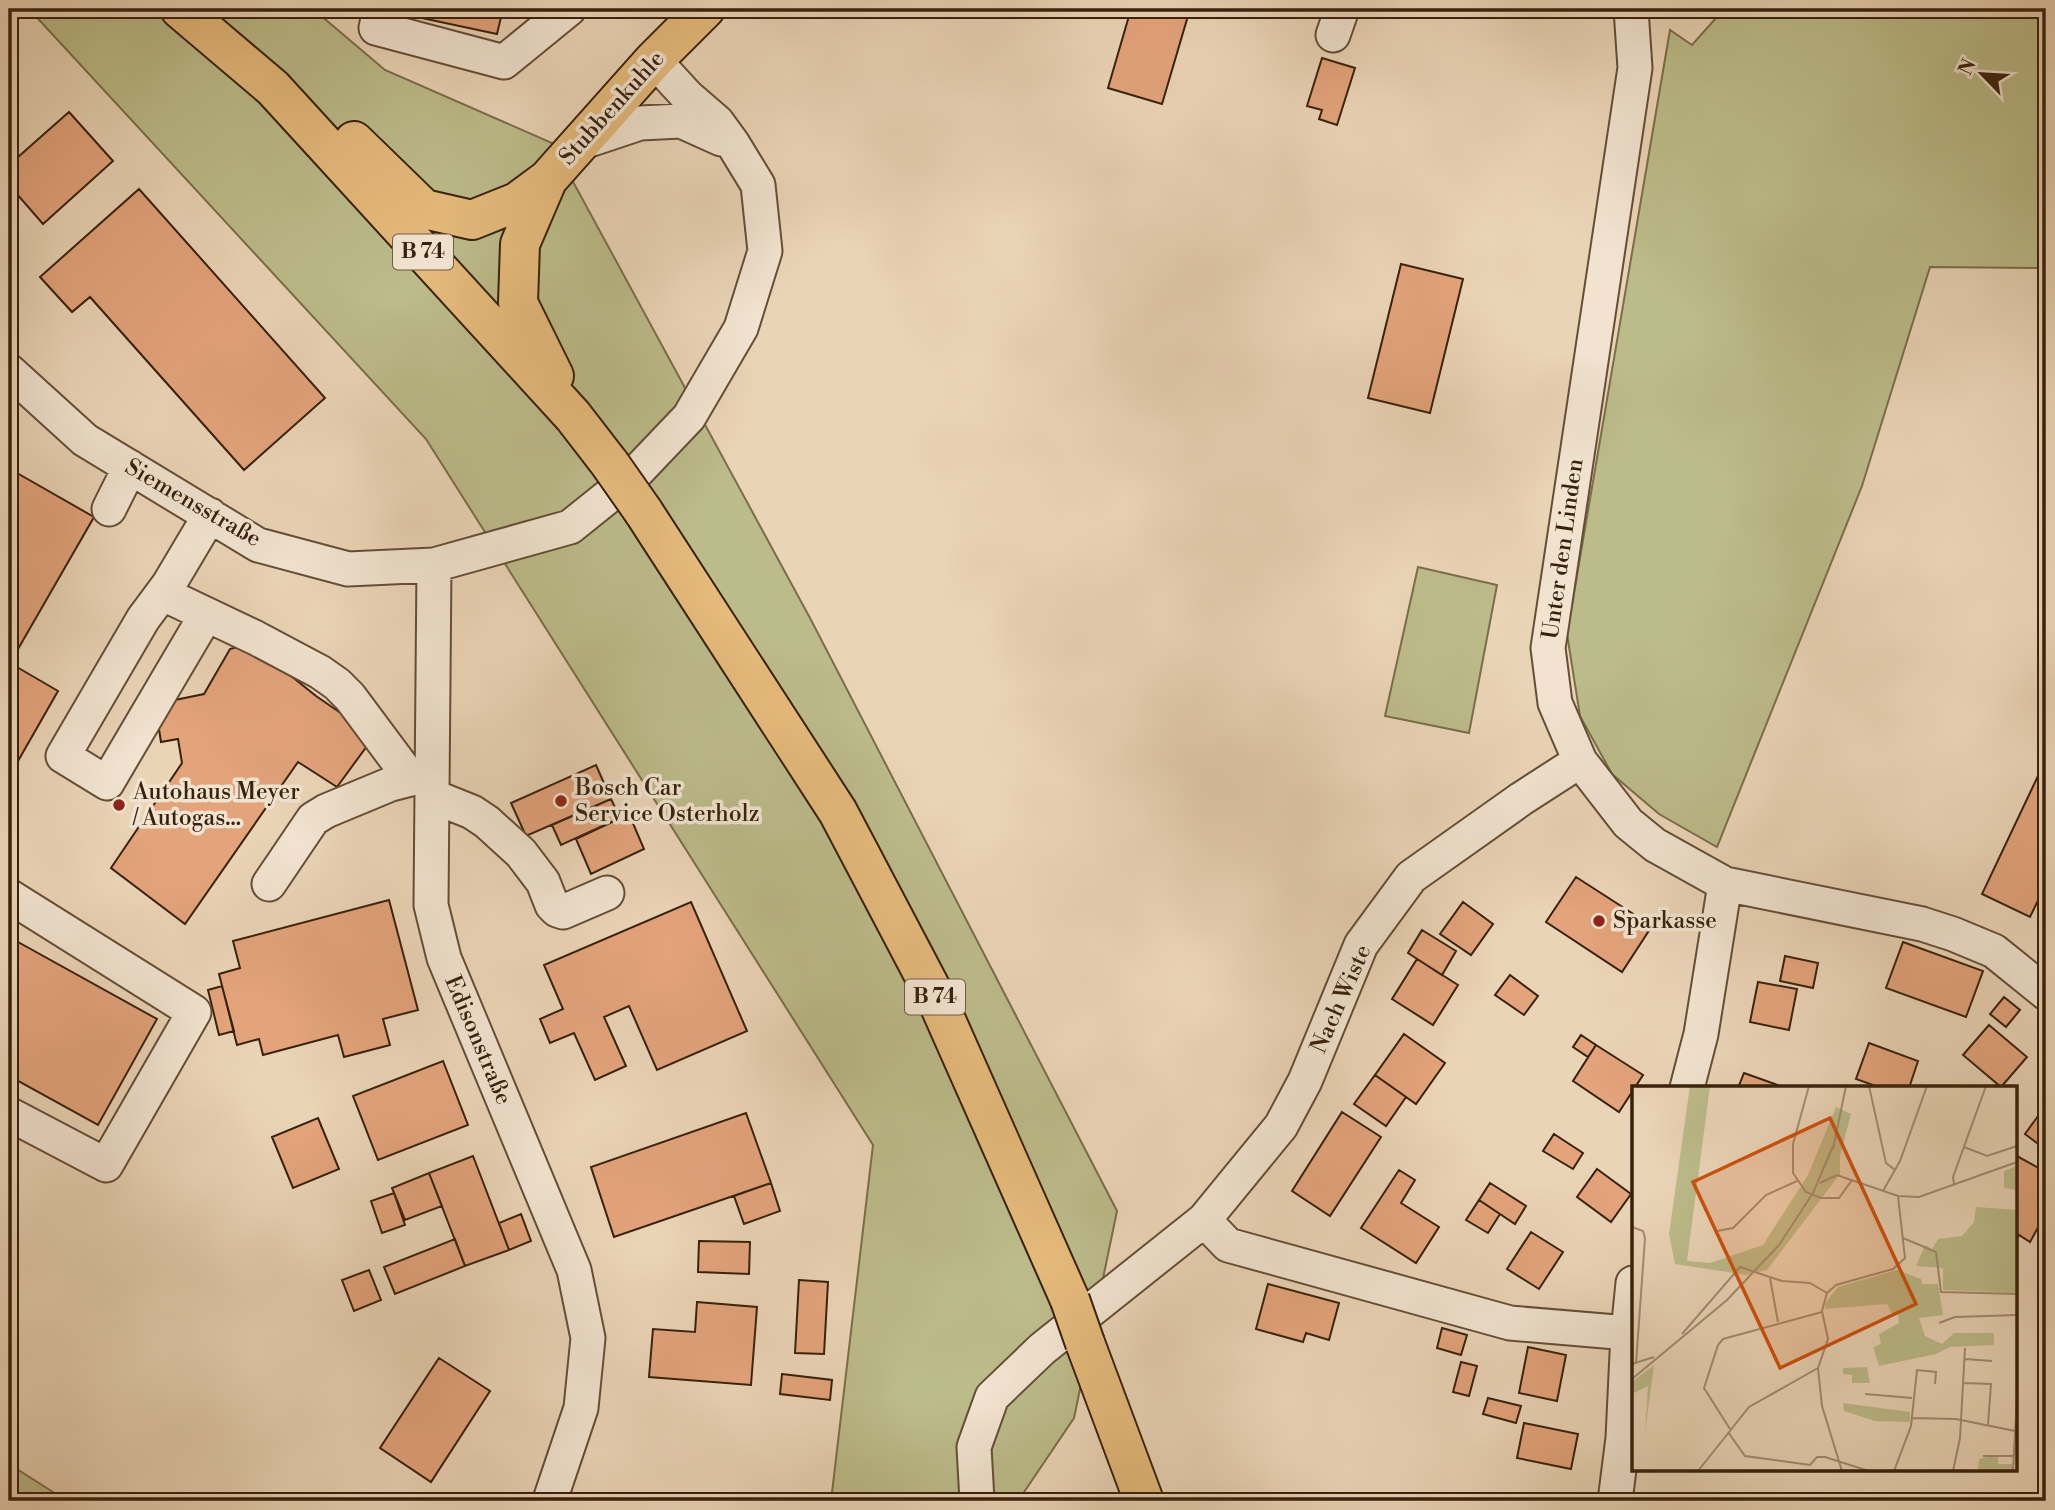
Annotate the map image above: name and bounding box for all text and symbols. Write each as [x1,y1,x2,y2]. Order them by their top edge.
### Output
north arrow [1946,38,2016,108]
street label: Stubbenkuhle [553,45,671,171]
text: N [1953,55,1982,79]
road number: B 74 [393,234,453,270]
street label: Siemensstraße [120,453,266,553]
street label: Unter den Linden [1536,456,1590,641]
place label: Bosch Car Service Osterholz [574,774,760,828]
place label: Autohaus Meyer / Autogas... [132,778,300,832]
marker: Bosch Car Service Osterholz [553,793,569,809]
marker: Autohaus Meyer / Autogas... [111,797,127,813]
place label: Sparkasse [1613,907,1717,935]
marker: Sparkasse [1591,913,1607,929]
street label: Nach Wiste [1305,940,1377,1058]
street label: Edisonstraße [438,971,518,1109]
road number: B 74 [905,979,965,1014]
inset map [1632,1086,2016,1472]

